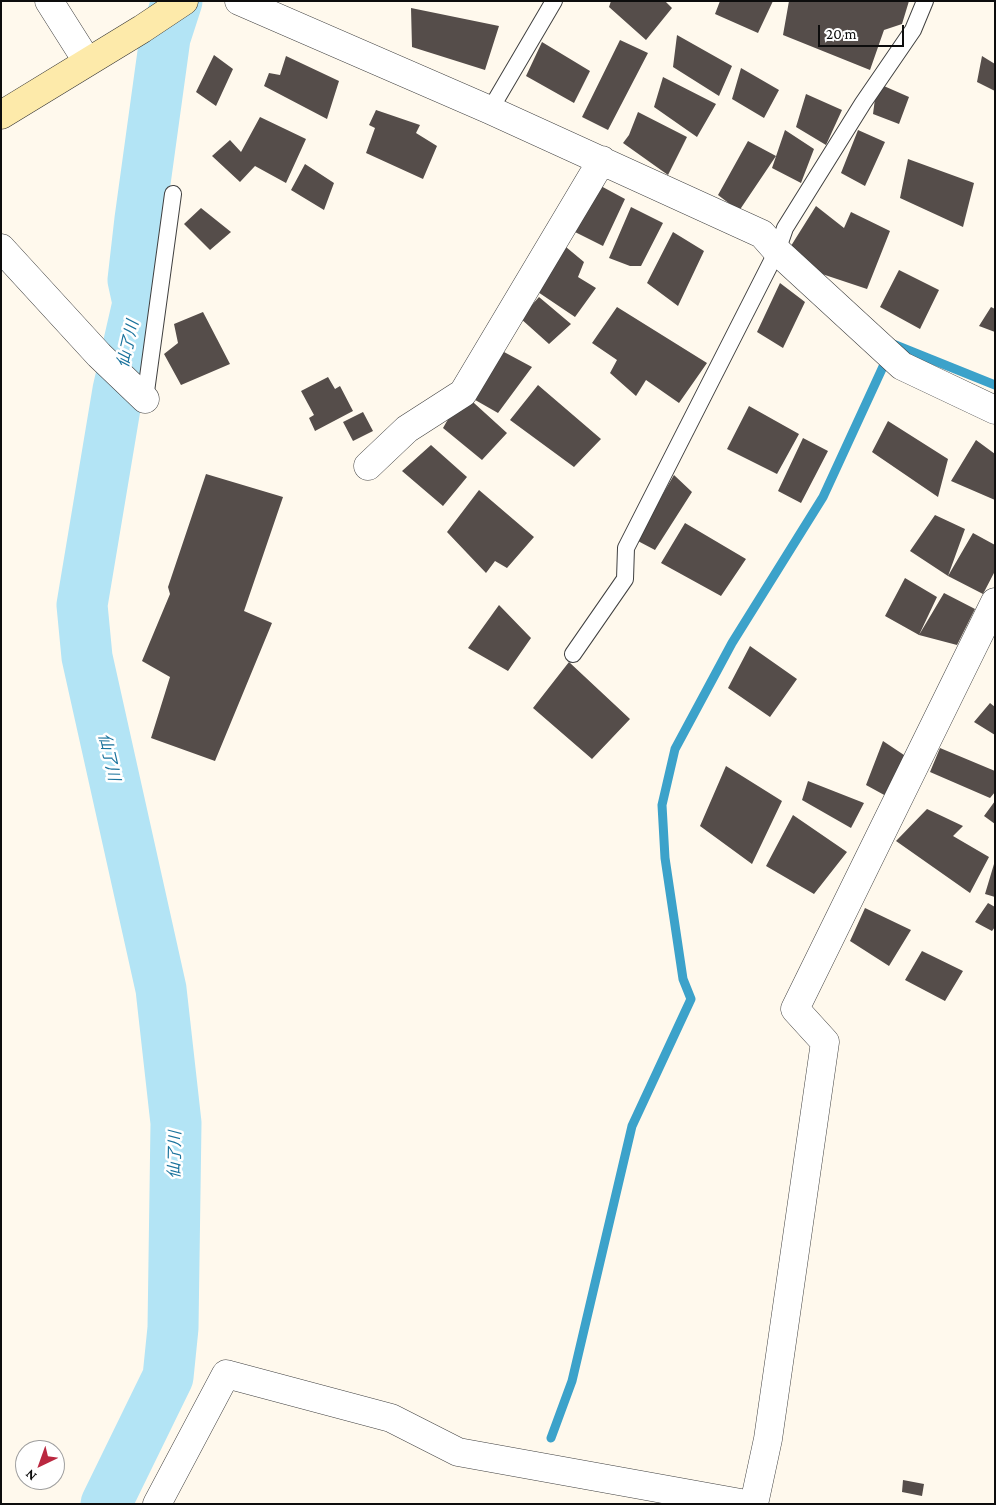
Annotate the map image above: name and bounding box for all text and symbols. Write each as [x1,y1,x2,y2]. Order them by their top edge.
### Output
scale bar [821,15,907,47]
text: 20 m [826,26,857,42]
water label: 仙了川 [113,318,143,370]
water label: 仙了川 [94,731,124,783]
water label: 仙了川 [165,1131,185,1179]
north arrow [15,1440,65,1490]
text: N [22,1466,40,1485]

